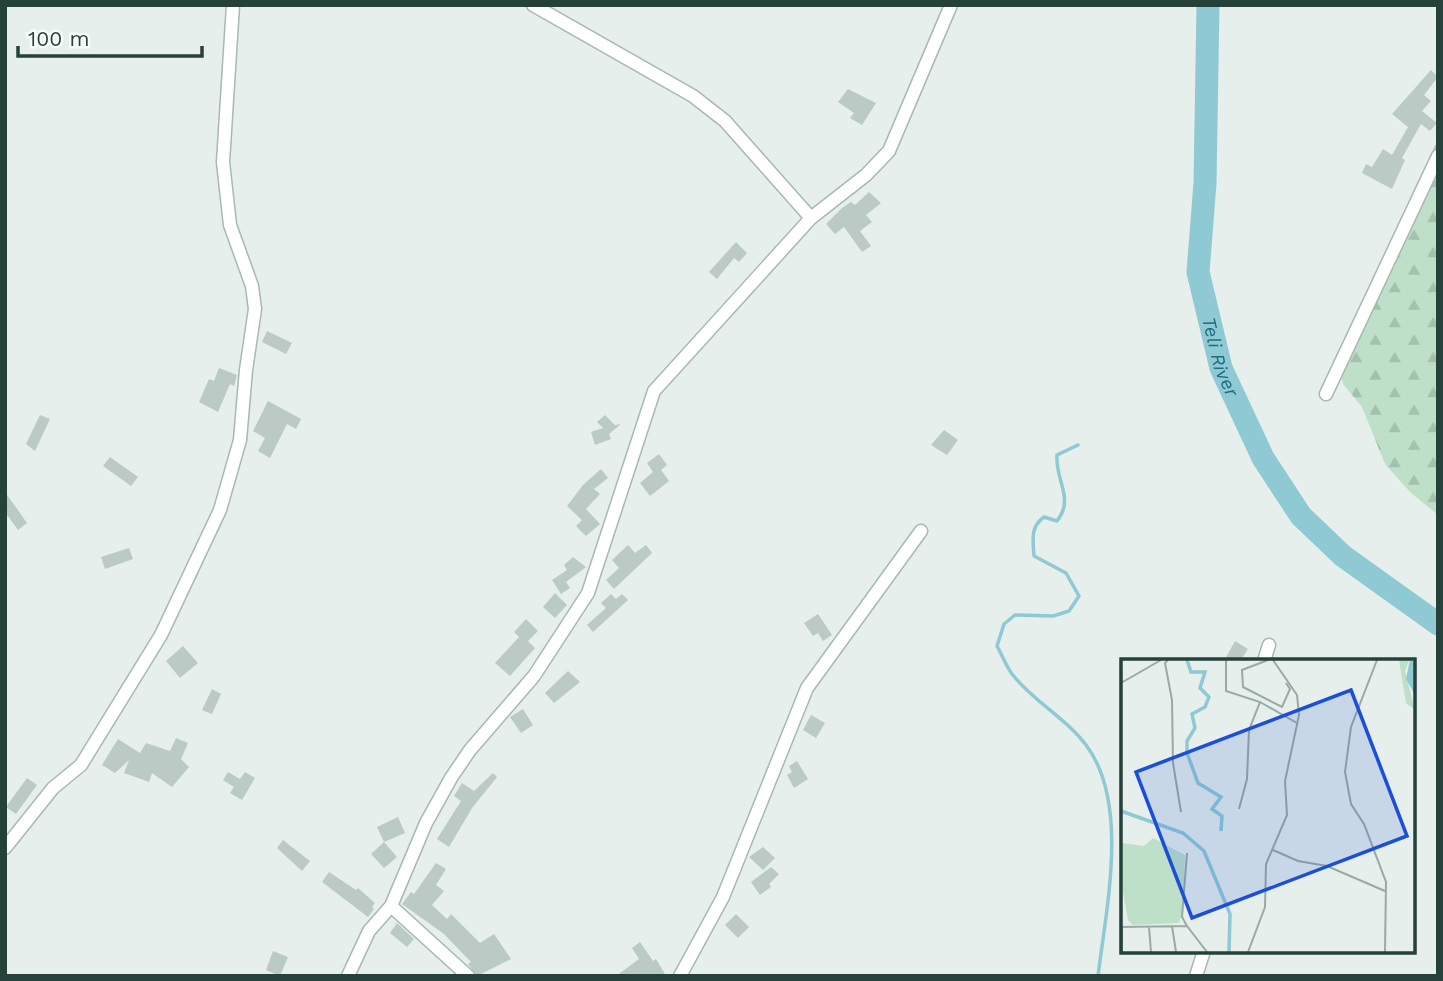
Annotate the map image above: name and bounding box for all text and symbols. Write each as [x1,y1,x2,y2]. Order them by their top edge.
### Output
scale bar [18,14,201,58]
text: 100 m [28,26,90,51]
water label: Teli River [1197,315,1244,401]
inset map [1121,659,1415,953]

